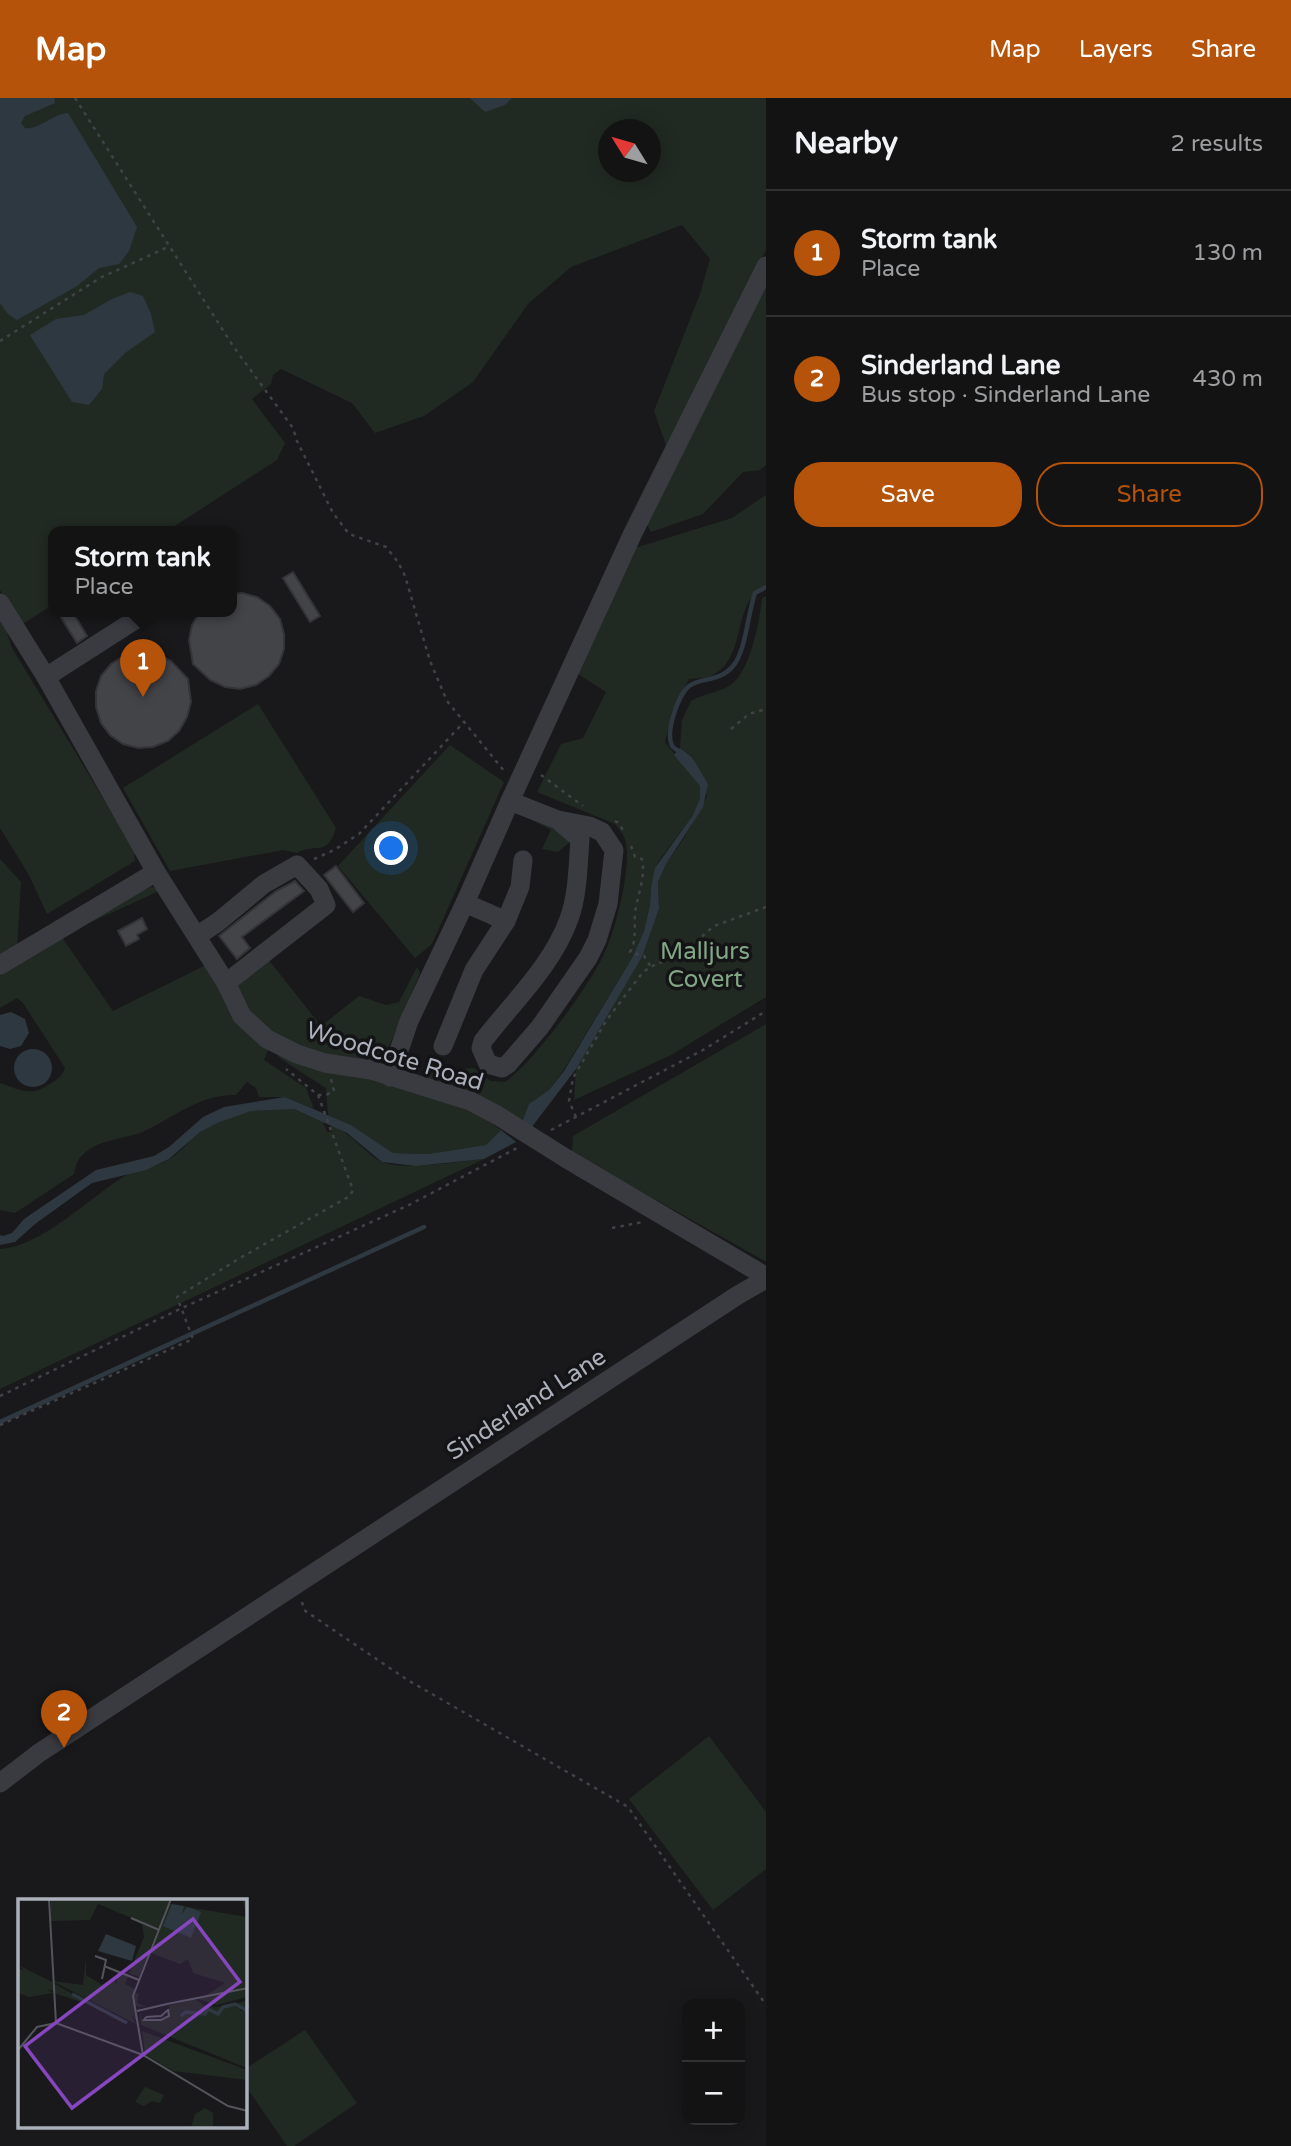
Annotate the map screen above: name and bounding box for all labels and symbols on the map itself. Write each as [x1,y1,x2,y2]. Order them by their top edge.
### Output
north arrow [598,119,661,182]
pin: 1 [120,639,166,697]
your location [374,831,408,865]
park label: Malljurs Covert [660,937,750,994]
street label: Woodcote Road [303,1016,487,1097]
street label: Sinderland Lane [441,1342,611,1467]
pin: 2 [41,1690,87,1748]
inset map [18,1899,247,2128]

